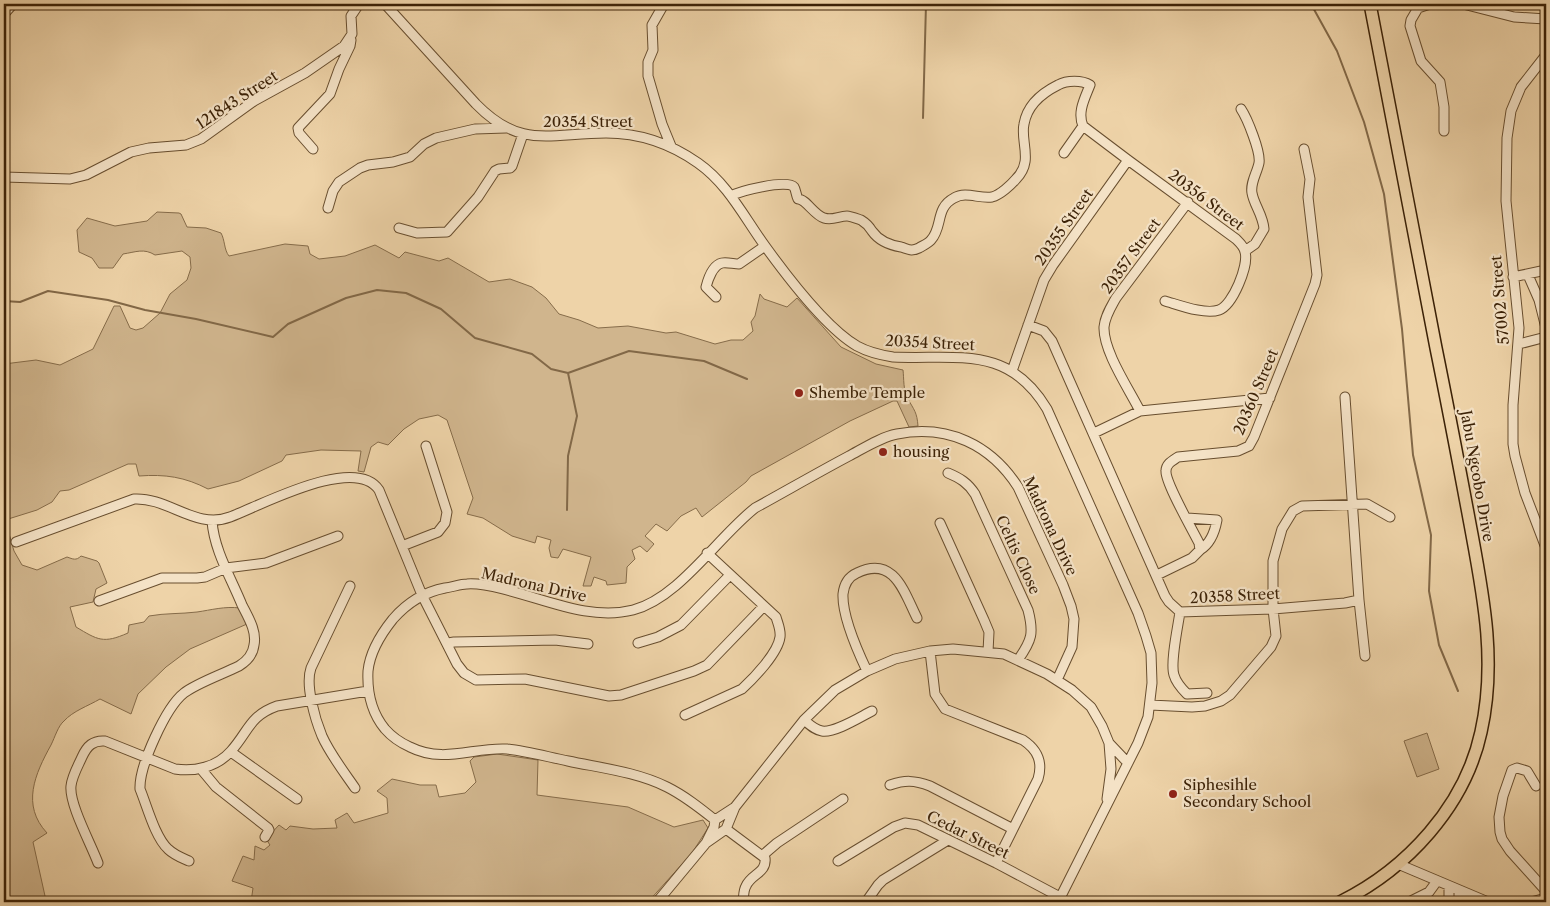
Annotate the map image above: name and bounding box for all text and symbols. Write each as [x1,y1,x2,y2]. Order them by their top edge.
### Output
street label: 121843 Street [192,66,282,133]
street label: 20354 Street [543,112,634,131]
street label: 20356 Street [1165,165,1248,235]
street label: 20355 Street [1030,184,1097,269]
street label: 20357 Street [1097,214,1165,297]
street label: 57002 Street [1486,254,1513,346]
street label: 20354 Street [885,331,976,354]
street label: 20360 Street [1229,345,1282,437]
place label: Shembe Temple [809,383,925,402]
marker: Shembe Temple [793,387,805,399]
street label: Jabu Ngcobo Drive [1456,407,1498,543]
place label: housing [893,442,949,461]
marker: housing [877,446,889,458]
street label: Madrona Drive [1019,473,1082,579]
street label: Celtis Close [992,512,1045,597]
street label: Madrona Drive [480,563,589,606]
street label: 20358 Street [1190,584,1281,607]
place label: Siphesihle Secondary School [1183,775,1312,811]
marker: Siphesihle Secondary School [1167,788,1179,800]
street label: Cedar Street [924,806,1013,863]

